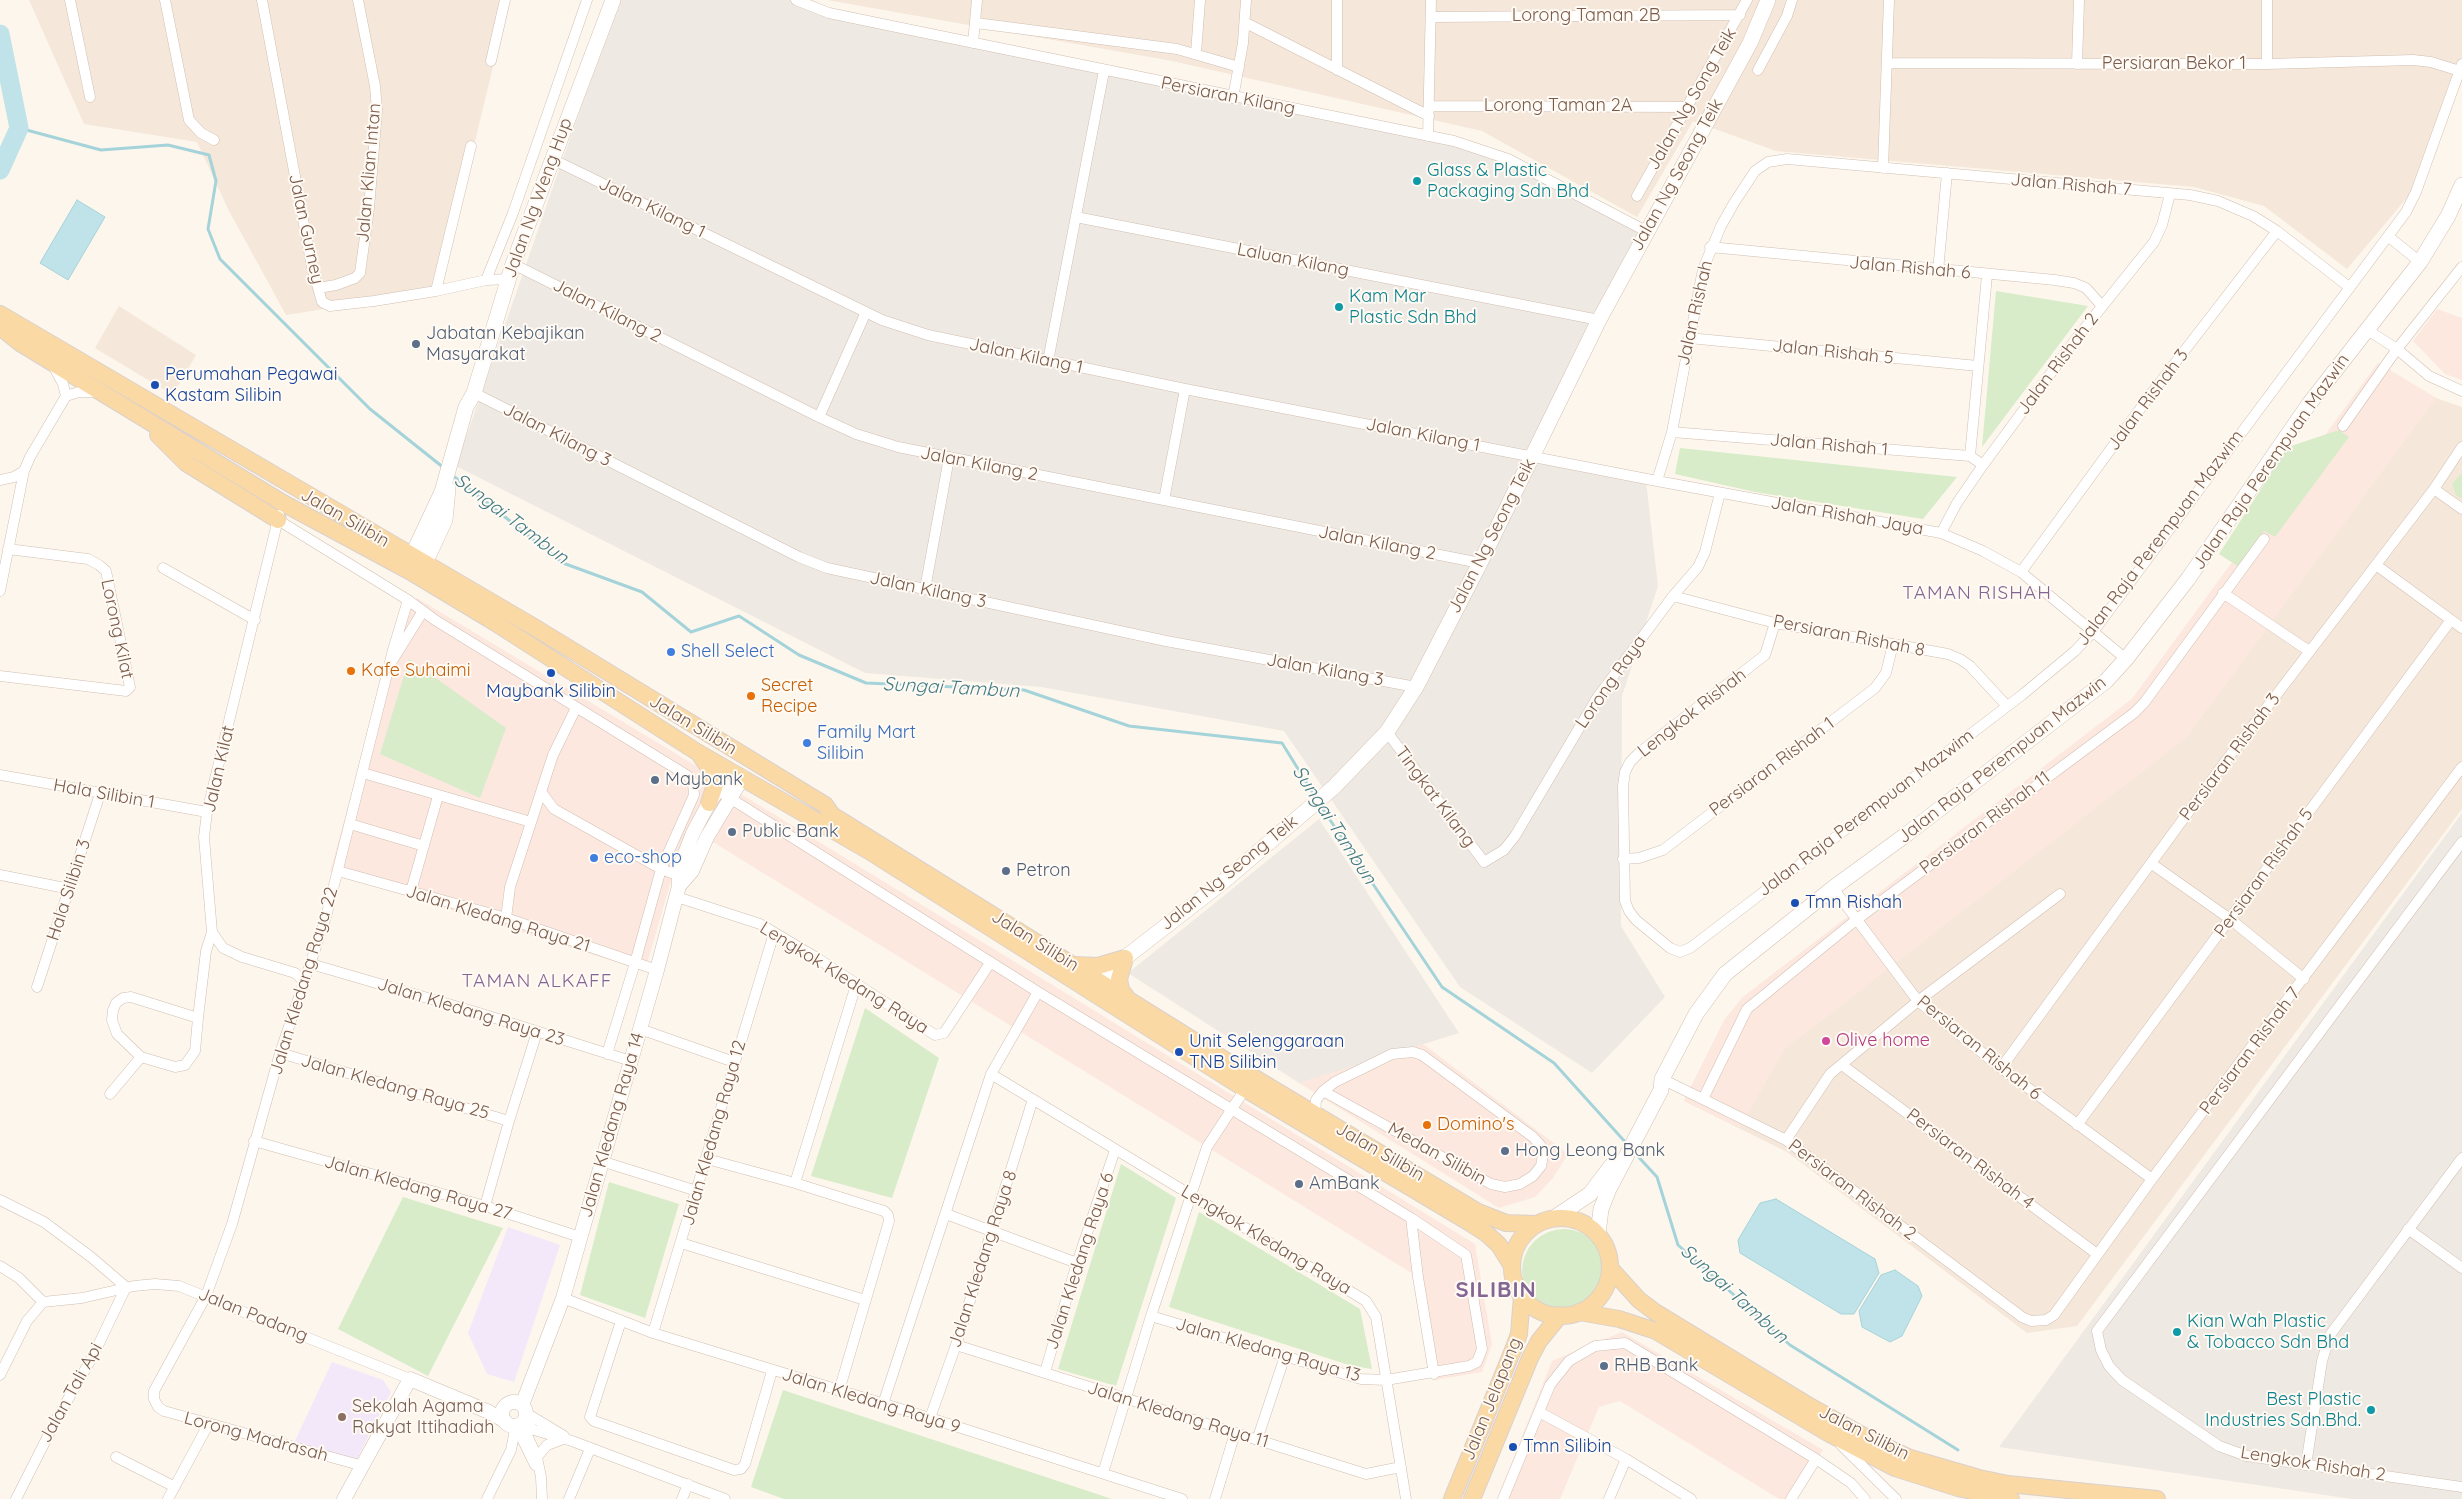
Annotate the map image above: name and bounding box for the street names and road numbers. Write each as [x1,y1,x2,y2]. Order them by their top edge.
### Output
street label: Lorong Taman 2B [1512,5,1660,27]
street label: Jalan Ng Song Teik [1642,24,1742,174]
street label: Persiaran Bekor 1 [2102,53,2246,75]
street label: Persiaran Kilang [1159,72,1297,120]
street label: Lorong Taman 2A [1484,95,1632,117]
street label: Jalan Ng Seong Teik [1626,95,1728,255]
street label: Jalan Klian Intan [352,102,386,244]
street label: Jalan Ng Weng Hup [499,115,577,281]
street label: Jalan Rishah 7 [2010,169,2132,201]
street label: Jalan Gurney [284,172,328,286]
street label: Jalan Kilang 1 [595,173,709,243]
street label: Laluan Kilang [1235,239,1351,281]
street label: Jalan Rishah 6 [1848,252,1972,284]
street label: Jalan Rishah [1672,258,1718,368]
street label: Jalan Kilang 2 [549,274,665,348]
street label: Jalan Rishah 2 [2013,309,2103,419]
street label: Jalan Kilang 1 [967,333,1085,379]
street label: Jalan Rishah 5 [1771,335,1895,369]
street label: Jalan Rishah 3 [2103,345,2193,455]
street label: Jalan Raja Perempuan Mazwin [2188,350,2354,574]
street label: Jalan Kilang 3 [499,398,615,472]
street label: Jalan Kilang 1 [1364,413,1482,457]
street label: Jalan Raja Perempuan Mazwim [2072,426,2248,650]
street label: Jalan Rishah 1 [1769,429,1889,461]
street label: Jalan Kilang 2 [918,442,1040,486]
street label: Jalan Ng Seong Teik [1444,455,1540,617]
street label: Jalan Silibin [297,484,393,552]
street label: Jalan Rishah Jaya [1769,492,1925,540]
street label: Jalan Kilang 2 [1316,521,1438,565]
street label: Jalan Kilang 3 [868,567,988,613]
street label: Lorong Kilat [96,577,138,681]
street label: Persiaran Rishah 8 [1771,611,1927,661]
street label: Lorong Raya [1571,631,1651,733]
street label: Jalan Kilang 3 [1265,649,1385,691]
street label: Lengkok Rishah [1633,664,1751,762]
street label: Jalan Raja Perempuan Mazwin [1893,672,2111,848]
street label: Persiaran Rishah 3 [2175,689,2285,825]
street label: Jalan Silibin [645,690,741,760]
street label: Persiaran Rishah 1 [1705,713,1839,821]
street label: Jalan Kilat [198,723,240,815]
street label: Jalan Raja Perempuan Mazwim [1754,725,1978,901]
street label: Tingkat Kilang [1390,742,1480,852]
street label: Persiaran Rishah 11 [1916,767,2054,879]
street label: Hala Silibin 1 [52,774,156,814]
street label: Persiaran Rishah 5 [2210,804,2318,942]
street label: Jalan Ng Seong Teik [1156,811,1302,935]
street label: Hala Silibin 3 [42,837,96,943]
street label: Jalan Kledang Raya 21 [403,881,593,957]
street label: Jalan Kledang Raya 22 [265,884,343,1078]
street label: Jalan Silibin [987,906,1083,976]
street label: Lengkok Kledang Raya [756,917,932,1039]
street label: Jalan Kledang Raya 23 [375,973,567,1051]
street label: Persiaran Rishah 7 [2195,983,2305,1119]
street label: Persiaran Rishah 6 [1912,991,2046,1105]
street label: Jalan Kledang Raya 14 [575,1030,649,1220]
street label: Jalan Kledang Raya 12 [677,1038,751,1228]
street label: Jalan Kledang Raya 25 [298,1050,492,1124]
street label: Persiaran Rishah 4 [1902,1104,2038,1214]
street label: Jalan Silibin [1332,1118,1428,1186]
street label: Medan Silibin [1384,1118,1490,1190]
street label: Persiaran Rishah 2 [1784,1135,1920,1245]
street label: Jalan Kledang Raya 27 [322,1151,514,1225]
street label: Jalan Kledang Raya 8 [944,1168,1022,1350]
street label: Jalan Kledang Raya 6 [1041,1170,1119,1352]
street label: Lengkok Kledang Raya [1177,1181,1355,1299]
street label: Jalan Padang [195,1283,311,1347]
street label: Jalan Kledang Raya 13 [1173,1313,1363,1387]
street label: Jalan Jelapang [1458,1334,1526,1464]
street label: Jalan Tali Api [35,1339,107,1447]
street label: Jalan Kledang Raya 9 [779,1364,963,1438]
street label: Jalan Kledang Raya 11 [1085,1377,1271,1453]
street label: Jalan Silibin [1815,1401,1913,1465]
street label: Lorong Madrasah [182,1407,330,1467]
street label: Lengkok Rishah 2 [2239,1442,2387,1486]

